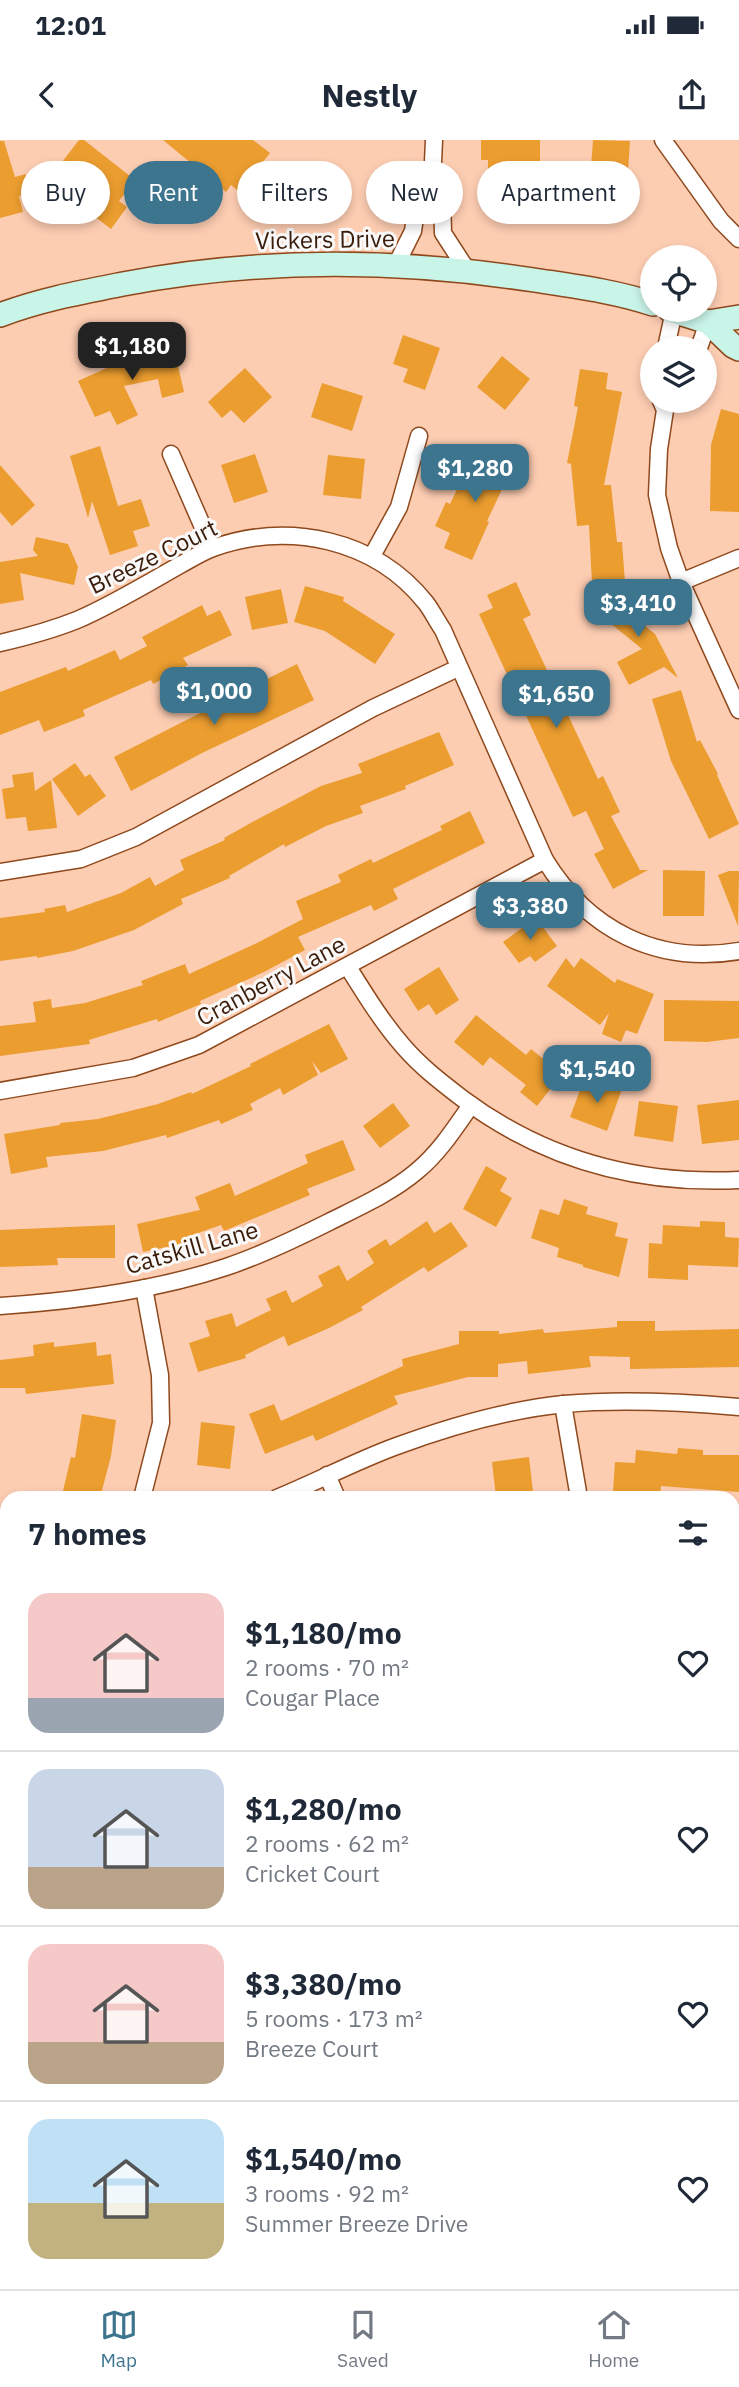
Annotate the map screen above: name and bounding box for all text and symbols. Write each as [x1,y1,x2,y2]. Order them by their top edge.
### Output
text: 12:01 [35,8,106,42]
text: Nestly [322,74,417,116]
icon: back [28,76,66,114]
icon: share [673,76,711,114]
chip: Buy [21,161,110,224]
chip: Rent [124,161,223,224]
chip: Filters [237,161,352,224]
chip: New [366,161,463,224]
chip: Apartment [477,161,640,224]
street label: Vickers Drive [255,222,395,256]
map controls [640,245,717,413]
button: locate [640,245,717,322]
pin: $1,180 [75,322,189,382]
text: $1,180 [94,330,170,360]
button: layers [640,336,717,413]
pin: $1,280 [418,444,532,504]
text: $1,280 [437,452,513,482]
street label: Breeze Court [83,511,222,601]
pin: $3,410 [581,580,695,639]
text: $3,410 [600,587,676,617]
pin: $1,000 [157,668,271,727]
pin: $1,650 [499,670,613,730]
text: $1,000 [176,675,252,705]
text: $1,650 [518,678,594,708]
pin: $3,380 [473,882,587,942]
text: $3,380 [492,890,568,920]
street label: Cranberry Lane [190,927,351,1033]
pin: $1,540 [540,1046,654,1105]
text: $1,540 [559,1053,635,1083]
street label: Catskill Lane [122,1213,262,1281]
text: 7 homes [28,1514,147,1553]
icon: filters [674,1514,712,1552]
text: $1,180/mo [245,1613,402,1652]
icon: home [84,1621,168,1705]
icon: heart [674,1644,712,1682]
text: 2 rooms · 70 m² [245,1652,409,1682]
text: Cougar Place [245,1682,380,1712]
text: $1,280/mo [245,1789,402,1828]
icon: home [84,1797,168,1881]
icon: heart [674,1820,712,1858]
text: 2 rooms · 62 m² [245,1828,409,1858]
text: Cricket Court [245,1858,380,1888]
text: $3,380/mo [245,1964,402,2003]
icon: home [84,1972,168,2056]
icon: heart [674,1995,712,2033]
text: 5 rooms · 173 m² [245,2003,423,2033]
text: Breeze Court [245,2033,379,2063]
text: $1,540/mo [245,2139,402,2178]
icon: home [84,2147,168,2231]
icon: heart [674,2170,712,2208]
text: 3 rooms · 92 m² [245,2178,409,2208]
text: Summer Breeze Drive [245,2208,468,2238]
tab: Map [100,2306,138,2372]
tab: Saved [337,2306,389,2372]
tab: Home [588,2306,639,2372]

